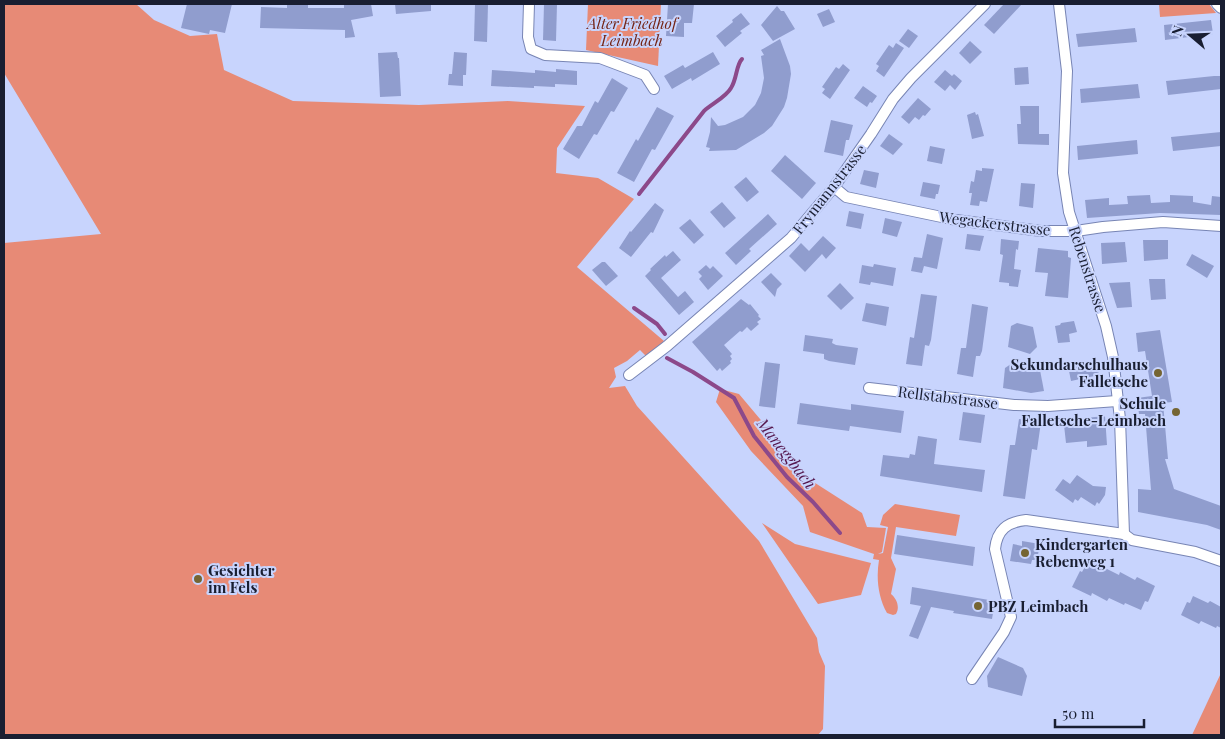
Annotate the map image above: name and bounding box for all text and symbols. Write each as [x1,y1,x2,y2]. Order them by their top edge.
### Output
north arrow [1165,10,1215,60]
park label: Alter Friedhof Leimbach [585,13,680,50]
text: N [1167,23,1188,38]
street label: Frymannstrasse [788,140,870,238]
street label: Wegackerstrasse [937,206,1052,240]
street label: Rebenstrasse [1065,223,1111,315]
place label: Sekundarschulhaus Falletsche [1011,354,1148,391]
marker: Sekundarschulhaus Falletsche [1152,367,1164,379]
street label: Rellstabstrasse [897,381,999,413]
place label: Schule Falletsche-Leimbach [1021,393,1166,430]
marker: Schule Falletsche-Leimbach [1170,406,1182,418]
water label: Maneggbach [752,413,821,493]
place label: Kindergarten Rebenweg 1 [1035,534,1129,571]
marker: Kindergarten Rebenweg 1 [1019,547,1031,559]
place label: Gesichter im Fels [208,560,275,597]
marker: Gesichter im Fels [192,573,204,585]
place label: PBZ Leimbach [988,596,1088,616]
marker: PBZ Leimbach [972,600,984,612]
scale bar [1055,696,1144,728]
text: 50 m [1062,703,1095,723]

